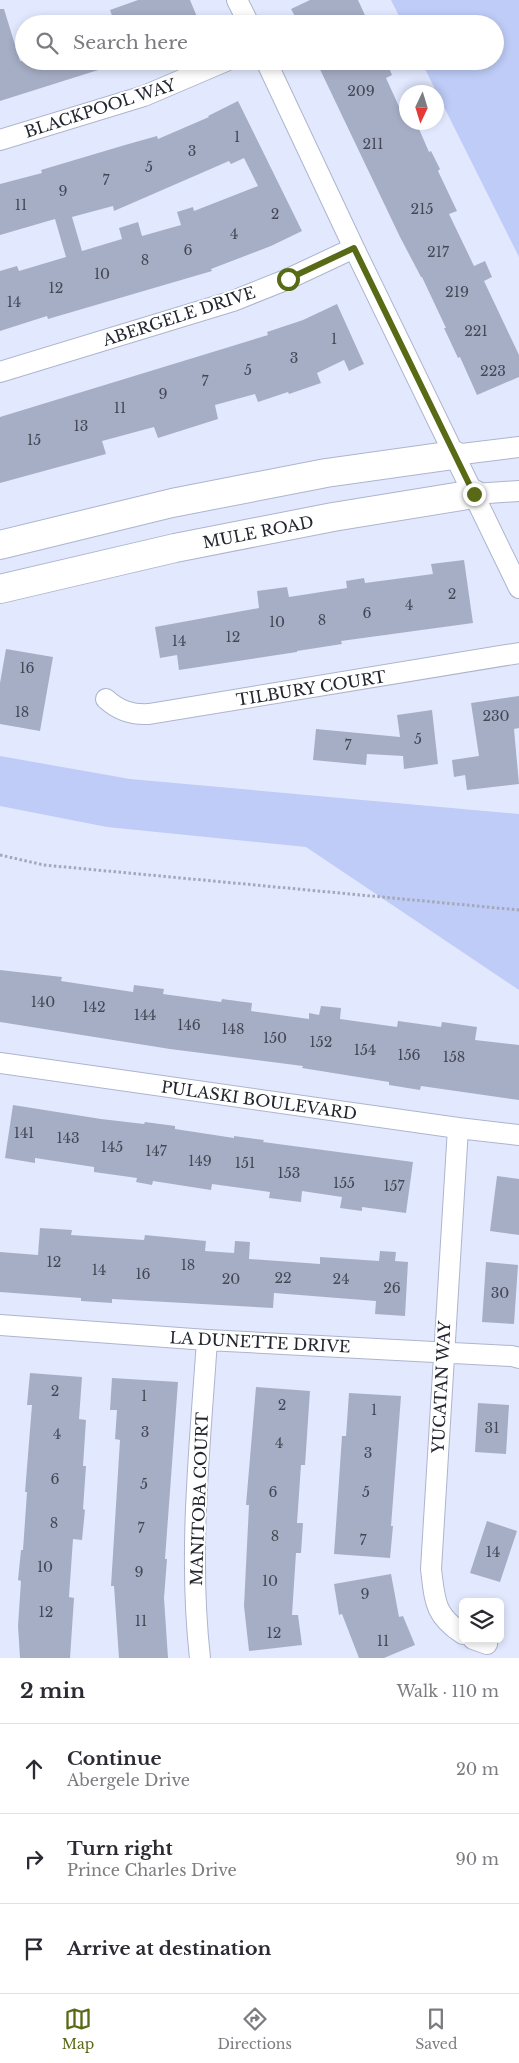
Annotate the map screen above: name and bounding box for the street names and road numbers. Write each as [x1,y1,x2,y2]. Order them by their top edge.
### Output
street label: BLACKPOOL WAY [22,74,178,142]
street label: ABERGELE DRIVE [99,282,258,350]
street label: MULE ROAD [201,511,315,553]
street label: TILBURY COURT [235,666,387,710]
street label: PULASKI BOULEVARD [160,1076,358,1124]
street label: YUCATAN WAY [427,1320,454,1455]
street label: LA DUNETTE DRIVE [169,1327,351,1357]
street label: MANITOBA COURT [186,1412,212,1586]

